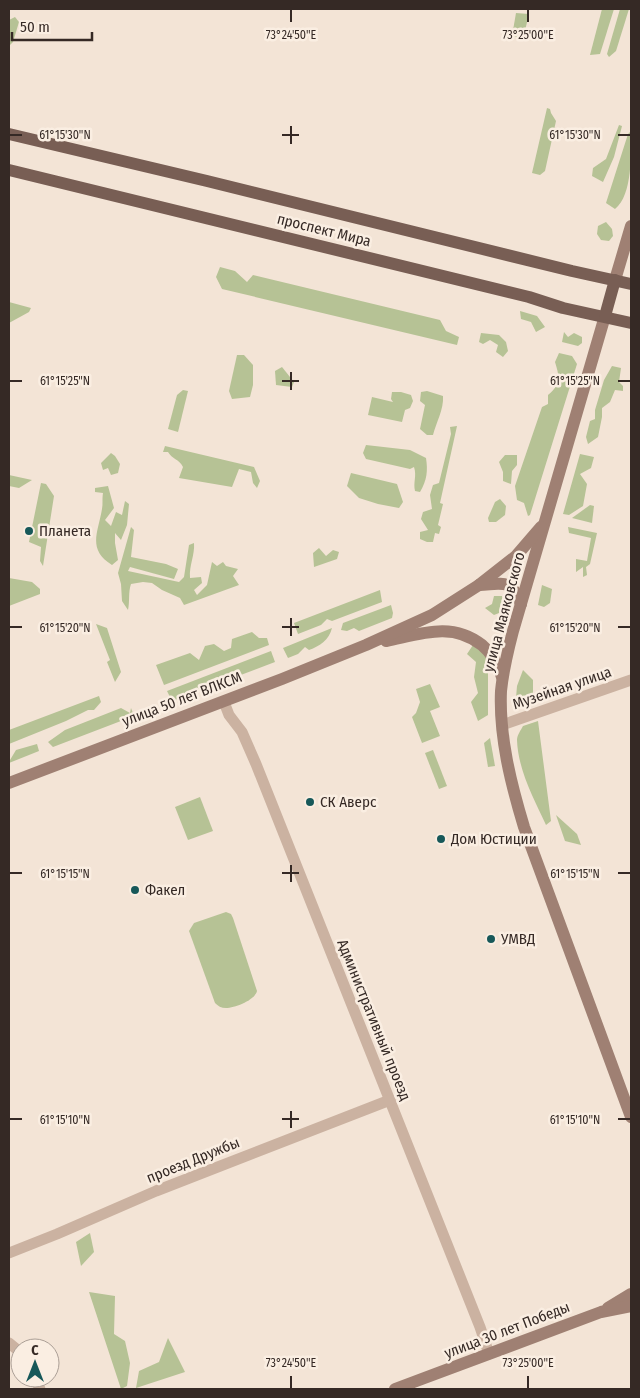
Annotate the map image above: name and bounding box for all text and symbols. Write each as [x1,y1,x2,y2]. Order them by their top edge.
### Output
scale bar [12,10,92,42]
text: 50 m [20,18,50,36]
text: 73°24'50"E [266,28,317,42]
text: 73°25'00"E [502,28,554,42]
text: 61°15'30"N [39,128,91,142]
text: 61°15'30"N [549,128,601,142]
street label: проспект Мира [275,210,373,250]
text: 61°15'25"N [40,374,90,388]
text: 61°15'25"N [550,374,600,388]
place label: Планета [39,522,91,540]
marker: Планета [23,525,35,537]
street label: улица Маяковского [479,550,529,674]
text: 61°15'20"N [39,621,91,635]
text: 61°15'20"N [549,621,601,635]
street label: Музейная улица [510,663,614,713]
street label: улица 50 лет ВЛКСМ [120,668,244,730]
place label: СК Аверс [320,793,377,811]
marker: СК Аверс [304,796,316,808]
place label: Дом Юстиции [450,830,537,848]
marker: Дом Юстиции [435,833,447,845]
text: 61°15'15"N [40,867,90,881]
text: 61°15'15"N [550,867,600,881]
place label: Факел [145,881,185,899]
marker: Факел [129,884,141,896]
place label: УМВД [500,930,535,948]
marker: УМВД [485,933,497,945]
street label: Административный проезд [333,937,415,1103]
text: 61°15'10"N [40,1113,90,1127]
text: 61°15'10"N [550,1113,600,1127]
street label: проезд Дружбы [144,1133,242,1187]
street label: улица 30 лет Победы [442,1298,572,1362]
north arrow [10,1338,60,1388]
text: С [31,1342,39,1359]
text: 73°24'50"E [266,1356,317,1370]
text: 73°25'00"E [502,1356,554,1370]

